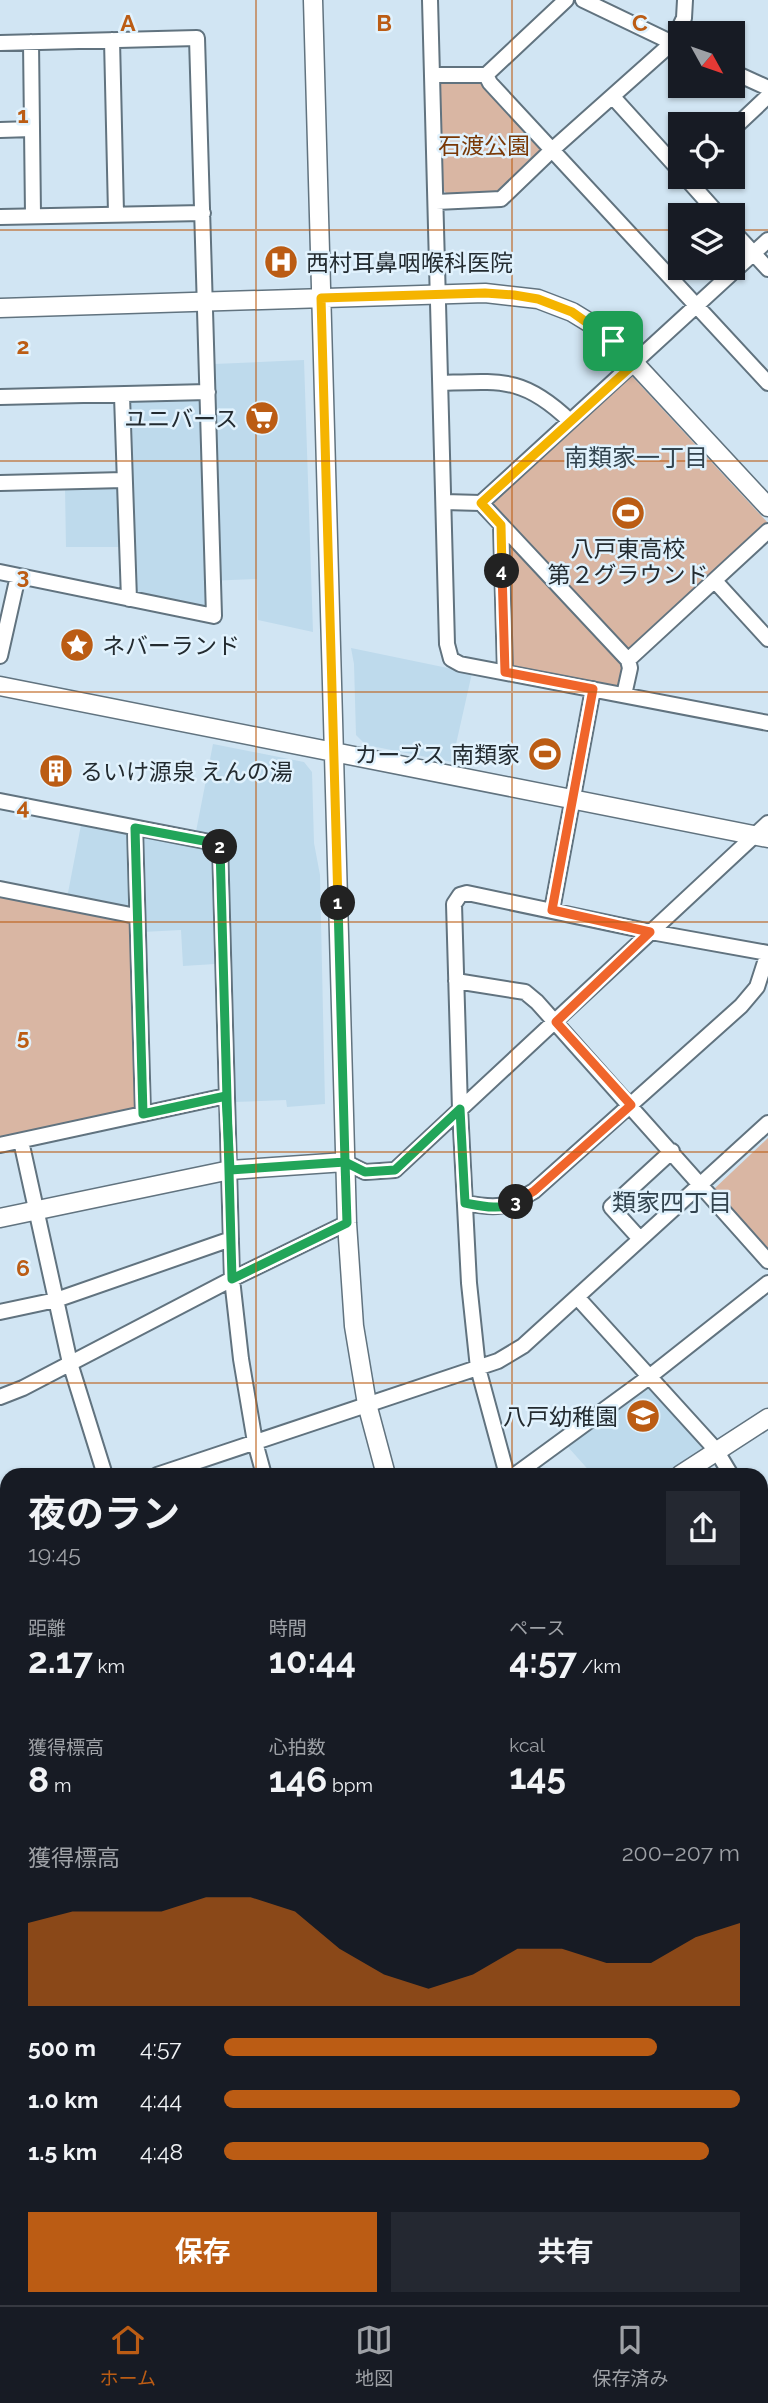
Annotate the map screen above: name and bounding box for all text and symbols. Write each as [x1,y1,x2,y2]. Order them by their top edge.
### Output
text: A [120,9,136,36]
text: B [376,9,392,36]
text: C [632,9,648,36]
north arrow [668,21,746,98]
map controls [668,21,745,280]
text: 1 [17,101,29,128]
button: locate [668,112,745,189]
park label: 石渡公園 [438,132,530,159]
button: layers [668,203,745,280]
hospital icon: 西村耳鼻咽喉科医院 [262,243,300,281]
place label: 西村耳鼻咽喉科医院 [306,249,513,276]
pin [583,311,643,371]
icon: arrive [594,322,632,360]
text: 2 [17,332,29,359]
supermarket icon: ユニバース [243,399,281,437]
place label: ユニバース [124,405,238,432]
district label: 南類家一丁目 [564,443,708,472]
sports icon: 八戸東高校 第２グラウンド [609,494,647,532]
place label: 八戸東高校 第２グラウンド [548,535,709,588]
pin: 4 [484,554,520,588]
text: 4 [496,559,507,581]
text: 3 [17,562,29,589]
place icon: ネバーランド [58,626,96,664]
place label: ネバーランド [102,632,240,659]
sports icon: カーブス 南類家 [526,735,564,773]
place label: カーブス 南類家 [355,741,520,768]
building icon: るいけ源泉 えんの湯 [37,752,75,790]
place label: るいけ源泉 えんの湯 [80,758,293,785]
text: 4 [16,793,30,820]
pin: 2 [202,830,238,864]
text: 2 [214,835,225,857]
pin: 1 [320,886,356,920]
text: 1 [333,891,342,913]
text: 5 [17,1023,30,1050]
pin: 3 [498,1184,534,1220]
district label: 類家四丁目 [612,1188,732,1217]
text: 3 [510,1190,521,1212]
text: 6 [16,1254,30,1281]
school or university icon: 八戸幼稚園 [624,1397,662,1435]
place label: 八戸幼稚園 [503,1403,618,1430]
text: 夜のラン [28,1491,180,1536]
button: share [666,1491,740,1565]
text: 19:45 [28,1540,81,1567]
text: 距離 [28,1617,66,1639]
text: 時間 [269,1617,307,1639]
text: ペース [509,1617,565,1639]
text: 2.17 [28,1640,93,1681]
text: 10:44 [269,1640,356,1681]
text: 4:57 [509,1640,577,1681]
text: km [93,1655,125,1677]
text: /km [577,1655,621,1677]
text: kcal [509,1734,545,1756]
text: 獲得標高 [28,1736,104,1758]
text: 心拍数 [269,1736,326,1758]
text: 145 [509,1756,566,1797]
text: 8 [28,1759,49,1800]
text: 146 [269,1759,327,1800]
text: m [49,1774,71,1796]
text: bpm [327,1774,373,1796]
text: 200–207 m [622,1839,740,1866]
text: 獲得標高 [28,1844,120,1871]
text: 500 m [28,2034,96,2061]
text: 4:57 [140,2034,182,2061]
text: 1.0 km [28,2086,98,2113]
text: 4:44 [140,2086,182,2113]
text: 1.5 km [28,2138,97,2165]
text: 4:48 [140,2138,183,2165]
button: 保存 [28,2212,377,2292]
button: 共有 [391,2212,740,2292]
tab: ホーム [100,2321,156,2390]
tab: 地図 [355,2321,393,2390]
tab: 保存済み [592,2321,668,2390]

